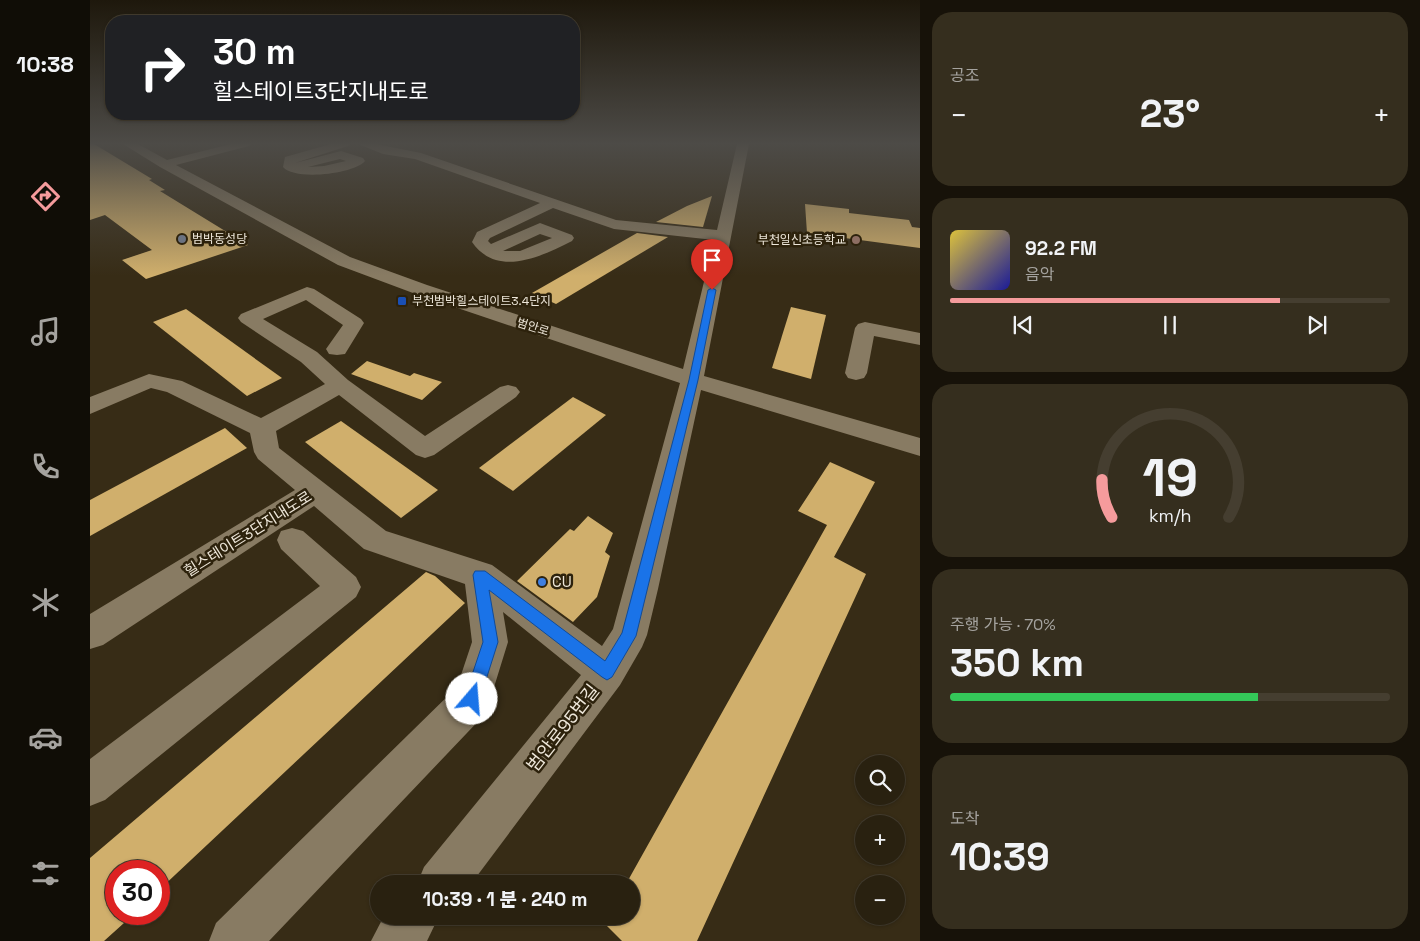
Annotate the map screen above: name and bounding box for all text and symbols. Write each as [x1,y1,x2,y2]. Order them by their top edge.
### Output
text: 30 m [213,30,296,74]
icon: right [130,35,195,100]
text: 10:38 [16,50,74,78]
text: 공조 [950,65,979,86]
text: 힐스테이트3단지내도로 [213,77,429,105]
text: 23° [1140,90,1200,138]
text: − [950,97,967,133]
text: + [1373,97,1390,133]
icon: directions [28,179,63,214]
place label: 범박동성당 [192,231,247,247]
place label: 부천일신초등학교 [758,232,846,248]
marker: 범박동성당 [176,233,188,245]
marker: 부천일신초등학교 [850,234,862,246]
text: 92.2 FM [1025,236,1097,261]
pin [691,239,733,290]
icon: arrive [698,246,726,274]
text: 음악 [1025,264,1054,285]
place label: 부천범박힐스테이트3.4단지 [412,293,551,309]
marker: 부천범박힐스테이트3.4단지 [396,295,408,307]
icon: previous [1009,311,1037,339]
icon: pause [1156,311,1184,339]
icon: next [1303,311,1331,339]
icon: music [28,314,63,349]
street label: 범안로 [515,314,551,340]
text: 19 [1142,445,1198,511]
icon: phone [28,449,63,484]
street label: 힐스테이트3단지내도로 [180,487,315,581]
text: km/h [1149,504,1191,527]
place label: CU [552,572,572,591]
marker: CU [536,576,548,588]
icon: climate [28,585,63,620]
text: 주행 가능 · 70% [950,614,1056,635]
text: 350 km [950,639,1084,687]
position arrow [445,672,497,724]
street label: 범안로95번길 [521,679,604,776]
icon: car [28,720,63,755]
map controls [855,755,905,925]
button: search [855,755,905,805]
text: 도착 [950,808,979,829]
button: + [855,815,905,865]
text: 10:39 [950,833,1050,881]
icon: filters [28,856,63,891]
speed limit sign: 30 [105,860,170,925]
button: − [855,875,905,925]
text: 10:39 · 1 분 · 240 m [423,887,587,912]

